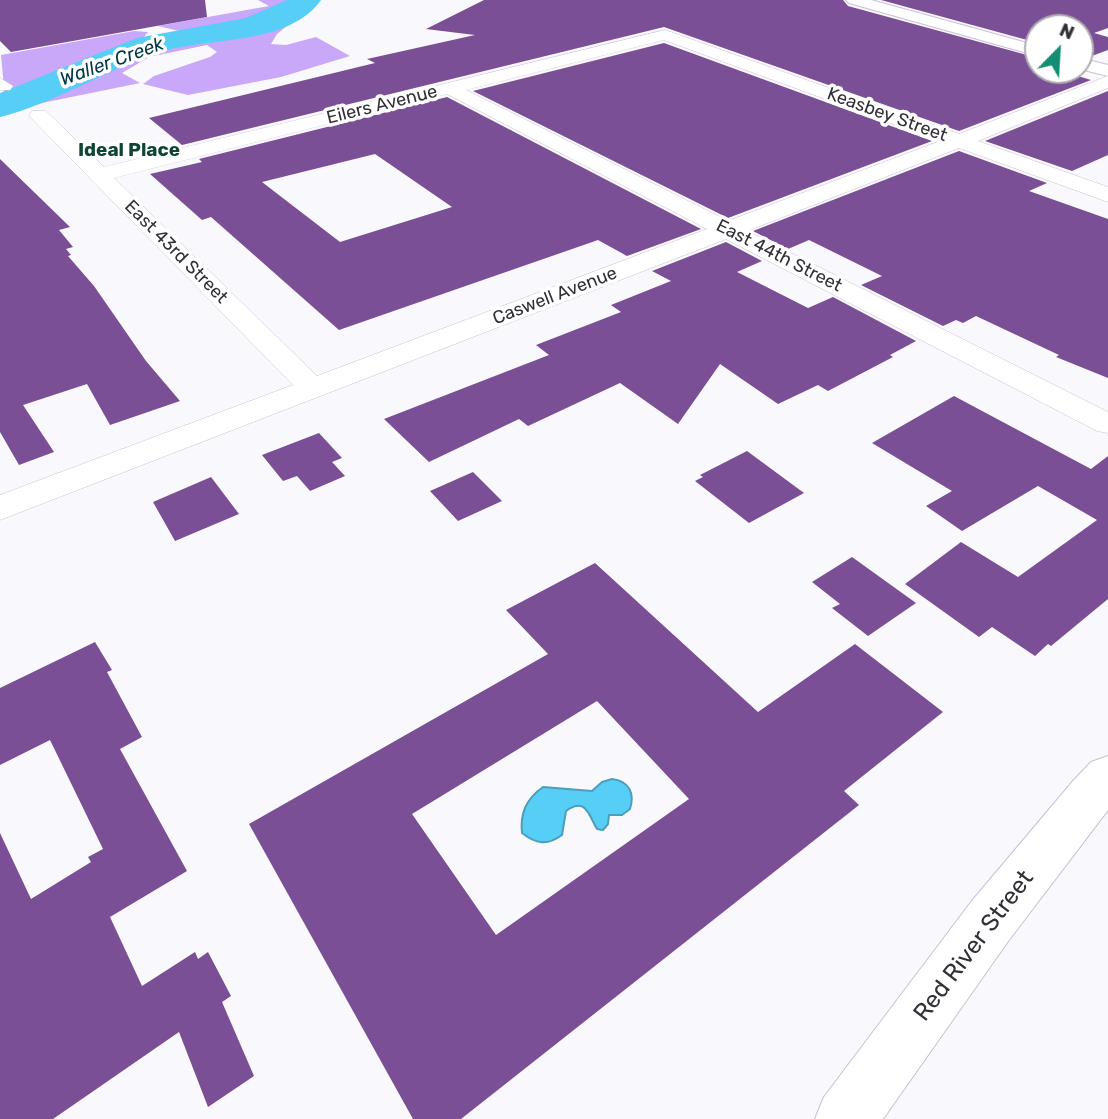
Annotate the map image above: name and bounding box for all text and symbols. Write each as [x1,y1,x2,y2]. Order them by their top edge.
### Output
north arrow [1024,14,1094,84]
text: N [1056,18,1078,44]
water label: Waller Creek [57,33,167,91]
street label: Eilers Avenue [324,81,440,129]
street label: Keasbey Street [824,83,950,147]
district label: Ideal Place [78,140,180,162]
street label: East 43rd Street [120,196,232,308]
street label: East 44th Street [713,215,845,297]
street label: Caswell Avenue [490,262,620,330]
street label: Red River Street [908,865,1040,1027]

